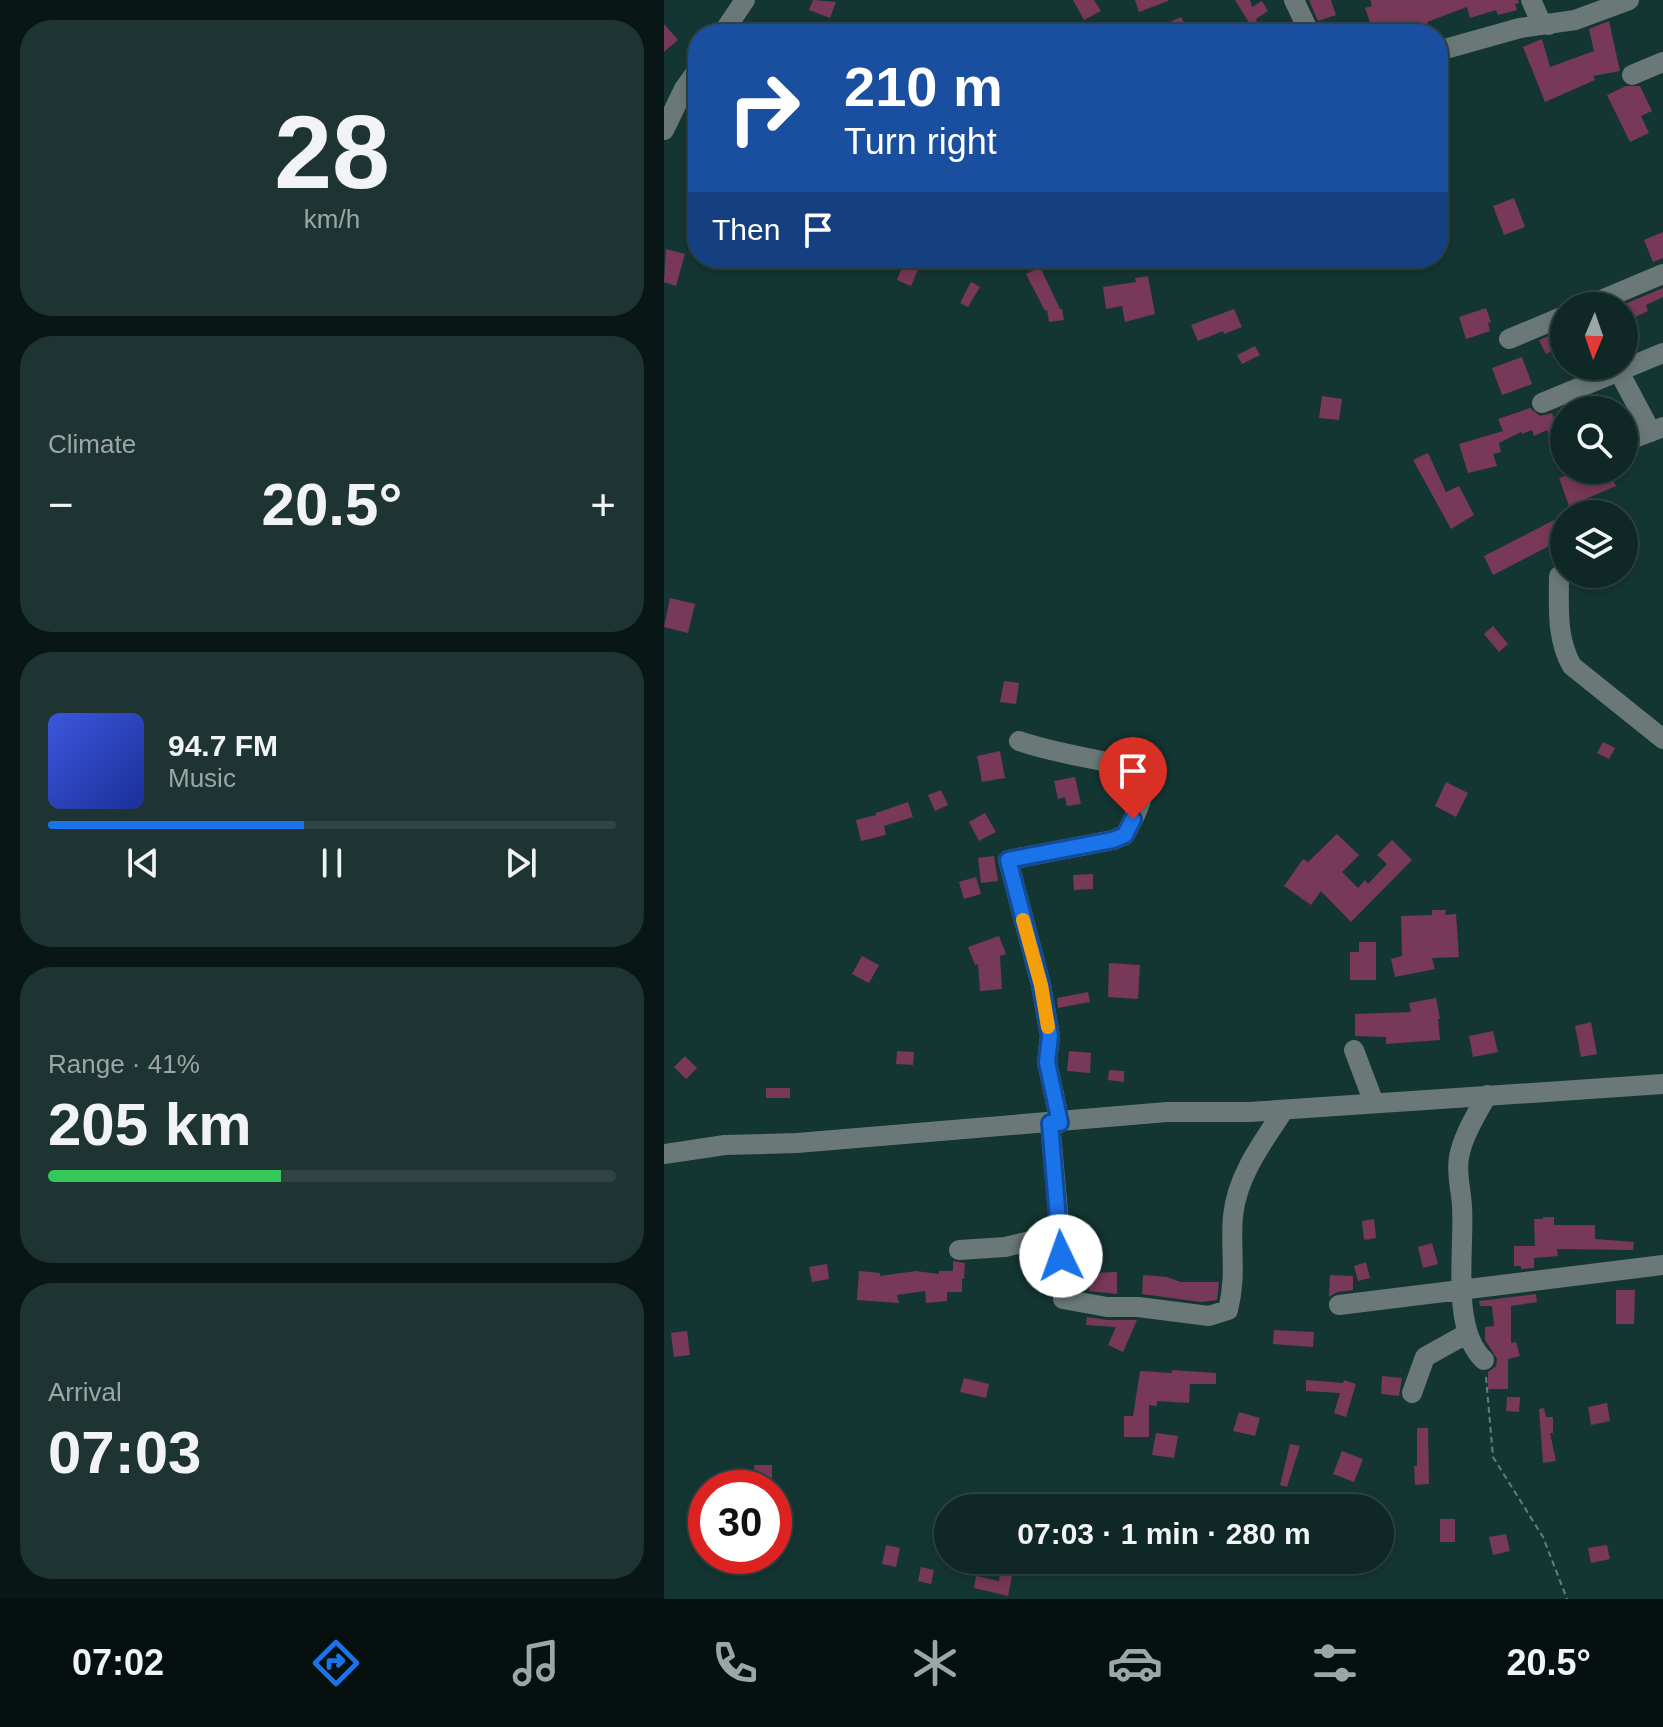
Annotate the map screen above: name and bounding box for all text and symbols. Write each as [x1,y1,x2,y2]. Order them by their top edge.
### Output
text: 210 m [844,55,1003,118]
icon: right [712,56,816,160]
text: 28 [274,94,390,210]
text: Turn right [844,121,997,162]
text: km/h [304,204,360,234]
icon: arrive [796,208,840,252]
text: Then [712,213,780,246]
north arrow [1550,292,1638,380]
map controls [1550,292,1638,588]
button: search [1550,396,1638,484]
text: Climate [48,429,136,459]
text: 20.5° [262,471,402,538]
text: − [48,480,74,529]
text: + [590,480,616,529]
button: layers [1550,500,1638,588]
text: 94.7 FM [168,729,278,762]
pin [1099,737,1167,819]
icon: arrive [1111,749,1155,793]
text: Music [168,763,236,793]
icon: previous [121,841,165,885]
icon: pause [310,841,354,885]
icon: next [499,841,543,885]
text: Range · 41% [48,1049,200,1079]
text: 205 km [48,1091,252,1158]
position arrow [1019,1214,1103,1298]
text: Arrival [48,1377,122,1407]
text: 07:03 [48,1419,201,1486]
speed limit sign: 30 [688,1470,792,1574]
text: 07:03 · 1 min · 280 m [1017,1517,1311,1550]
icon: directions [308,1635,364,1691]
icon: music [508,1635,564,1691]
icon: phone [707,1635,763,1691]
icon: climate [907,1635,963,1691]
icon: car [1107,1635,1163,1691]
icon: filters [1307,1635,1363,1691]
text: 07:02 [72,1642,164,1683]
text: 20.5° [1507,1642,1591,1683]

